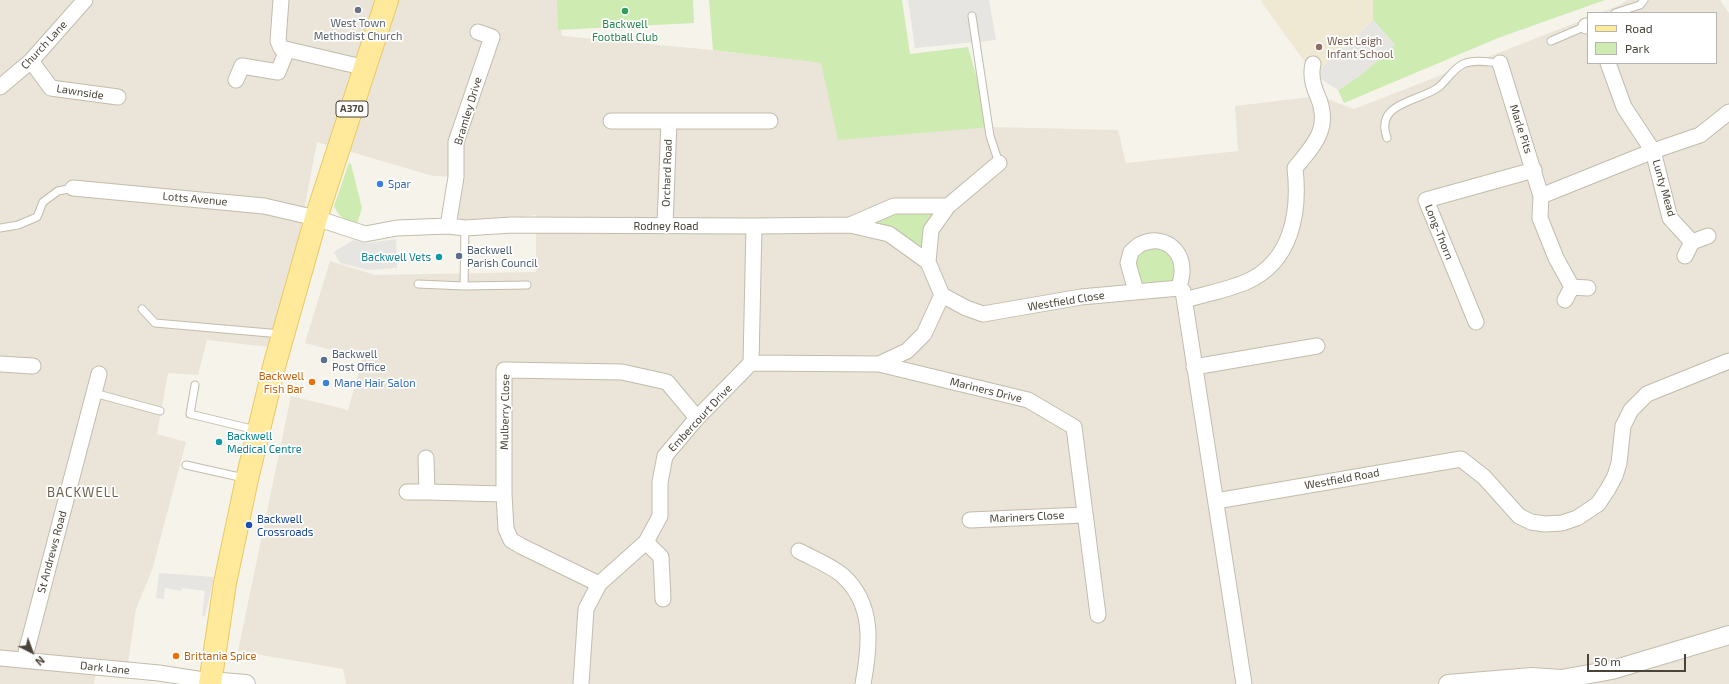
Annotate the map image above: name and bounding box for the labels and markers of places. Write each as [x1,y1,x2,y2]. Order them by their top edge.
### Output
marker: West Town Methodist Church [353,5,363,15]
marker: Backwell Football Club [620,6,630,16]
place label: West Town Methodist Church [314,16,402,42]
place label: Backwell Football Club [592,17,658,43]
place label: West Leigh Infant School [1327,34,1393,60]
marker: West Leigh Infant School [1314,42,1324,52]
place label: Spar [388,177,411,191]
marker: Spar [375,179,385,189]
place label: Backwell Parish Council [467,243,538,269]
place label: Backwell Vets [361,250,431,264]
marker: Backwell Parish Council [454,251,464,261]
marker: Backwell Vets [434,252,444,262]
place label: Backwell Post Office [332,347,386,373]
marker: Backwell Post Office [319,355,329,365]
place label: Backwell Fish Bar [259,369,304,395]
place label: Mane Hair Salon [334,376,416,390]
marker: Backwell Fish Bar [307,377,317,387]
marker: Mane Hair Salon [321,378,331,388]
place label: Backwell Medical Centre [227,429,302,455]
marker: Backwell Medical Centre [214,437,224,447]
place label: Backwell Crossroads [257,512,313,538]
marker: Backwell Crossroads [244,520,254,530]
place label: Brittania Spice [184,649,256,663]
marker: Brittania Spice [171,651,181,661]

